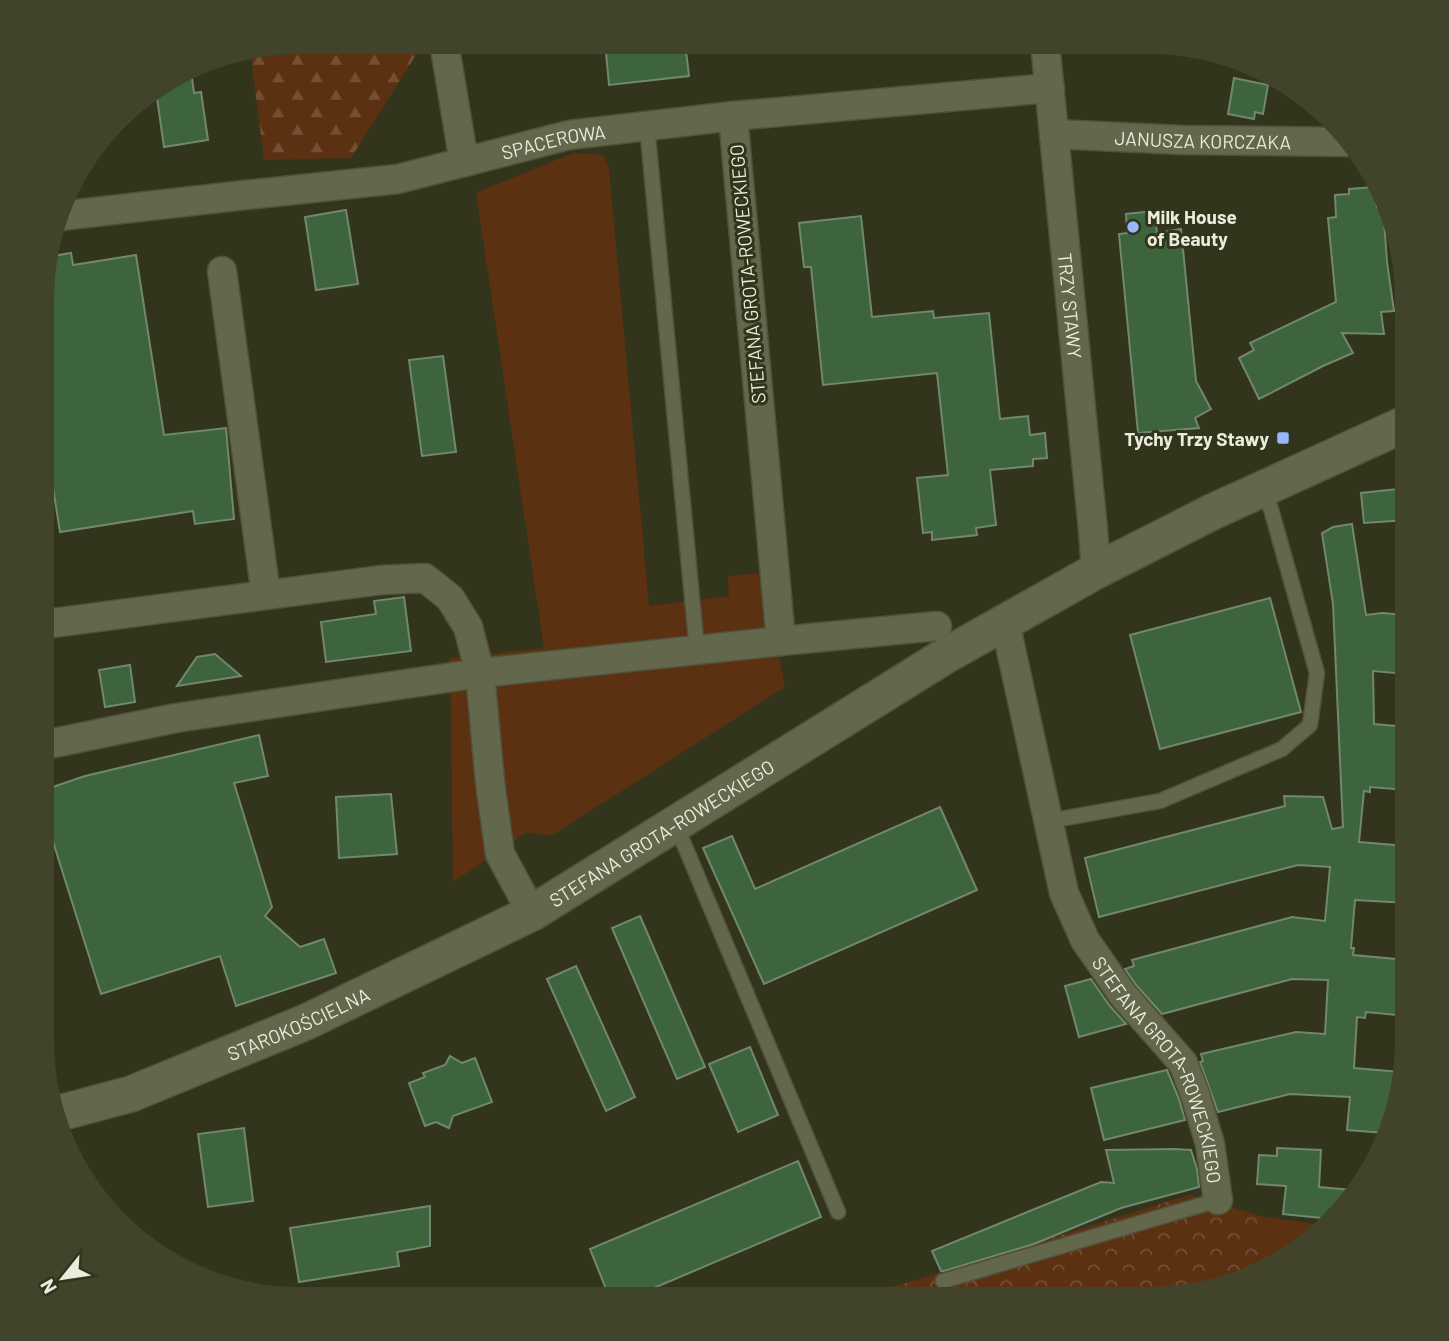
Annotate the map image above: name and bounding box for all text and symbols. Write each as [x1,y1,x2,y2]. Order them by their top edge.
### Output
street label: SPACEROWA [499,119,607,163]
street label: JANUSZA KORCZAKA [1114,125,1291,153]
street label: STEFANA GROTA-ROWECKIEGO [724,143,770,405]
place label: Milk House of Beauty [1147,205,1237,250]
marker: Milk House of Beauty [1125,219,1141,235]
street label: TRZY STAWY [1054,252,1088,360]
place label: Tychy Trzy Stawy [1124,427,1269,450]
marker: Tychy Trzy Stawy [1275,430,1291,446]
street label: STEFANA GROTA-ROWECKIEGO [545,754,778,911]
street label: STEFANA GROTA-ROWECKIEGO [1088,952,1227,1185]
street label: STAROKOŚCIELNA [224,982,373,1065]
north arrow [28,1243,98,1313]
text: N [35,1276,61,1298]

